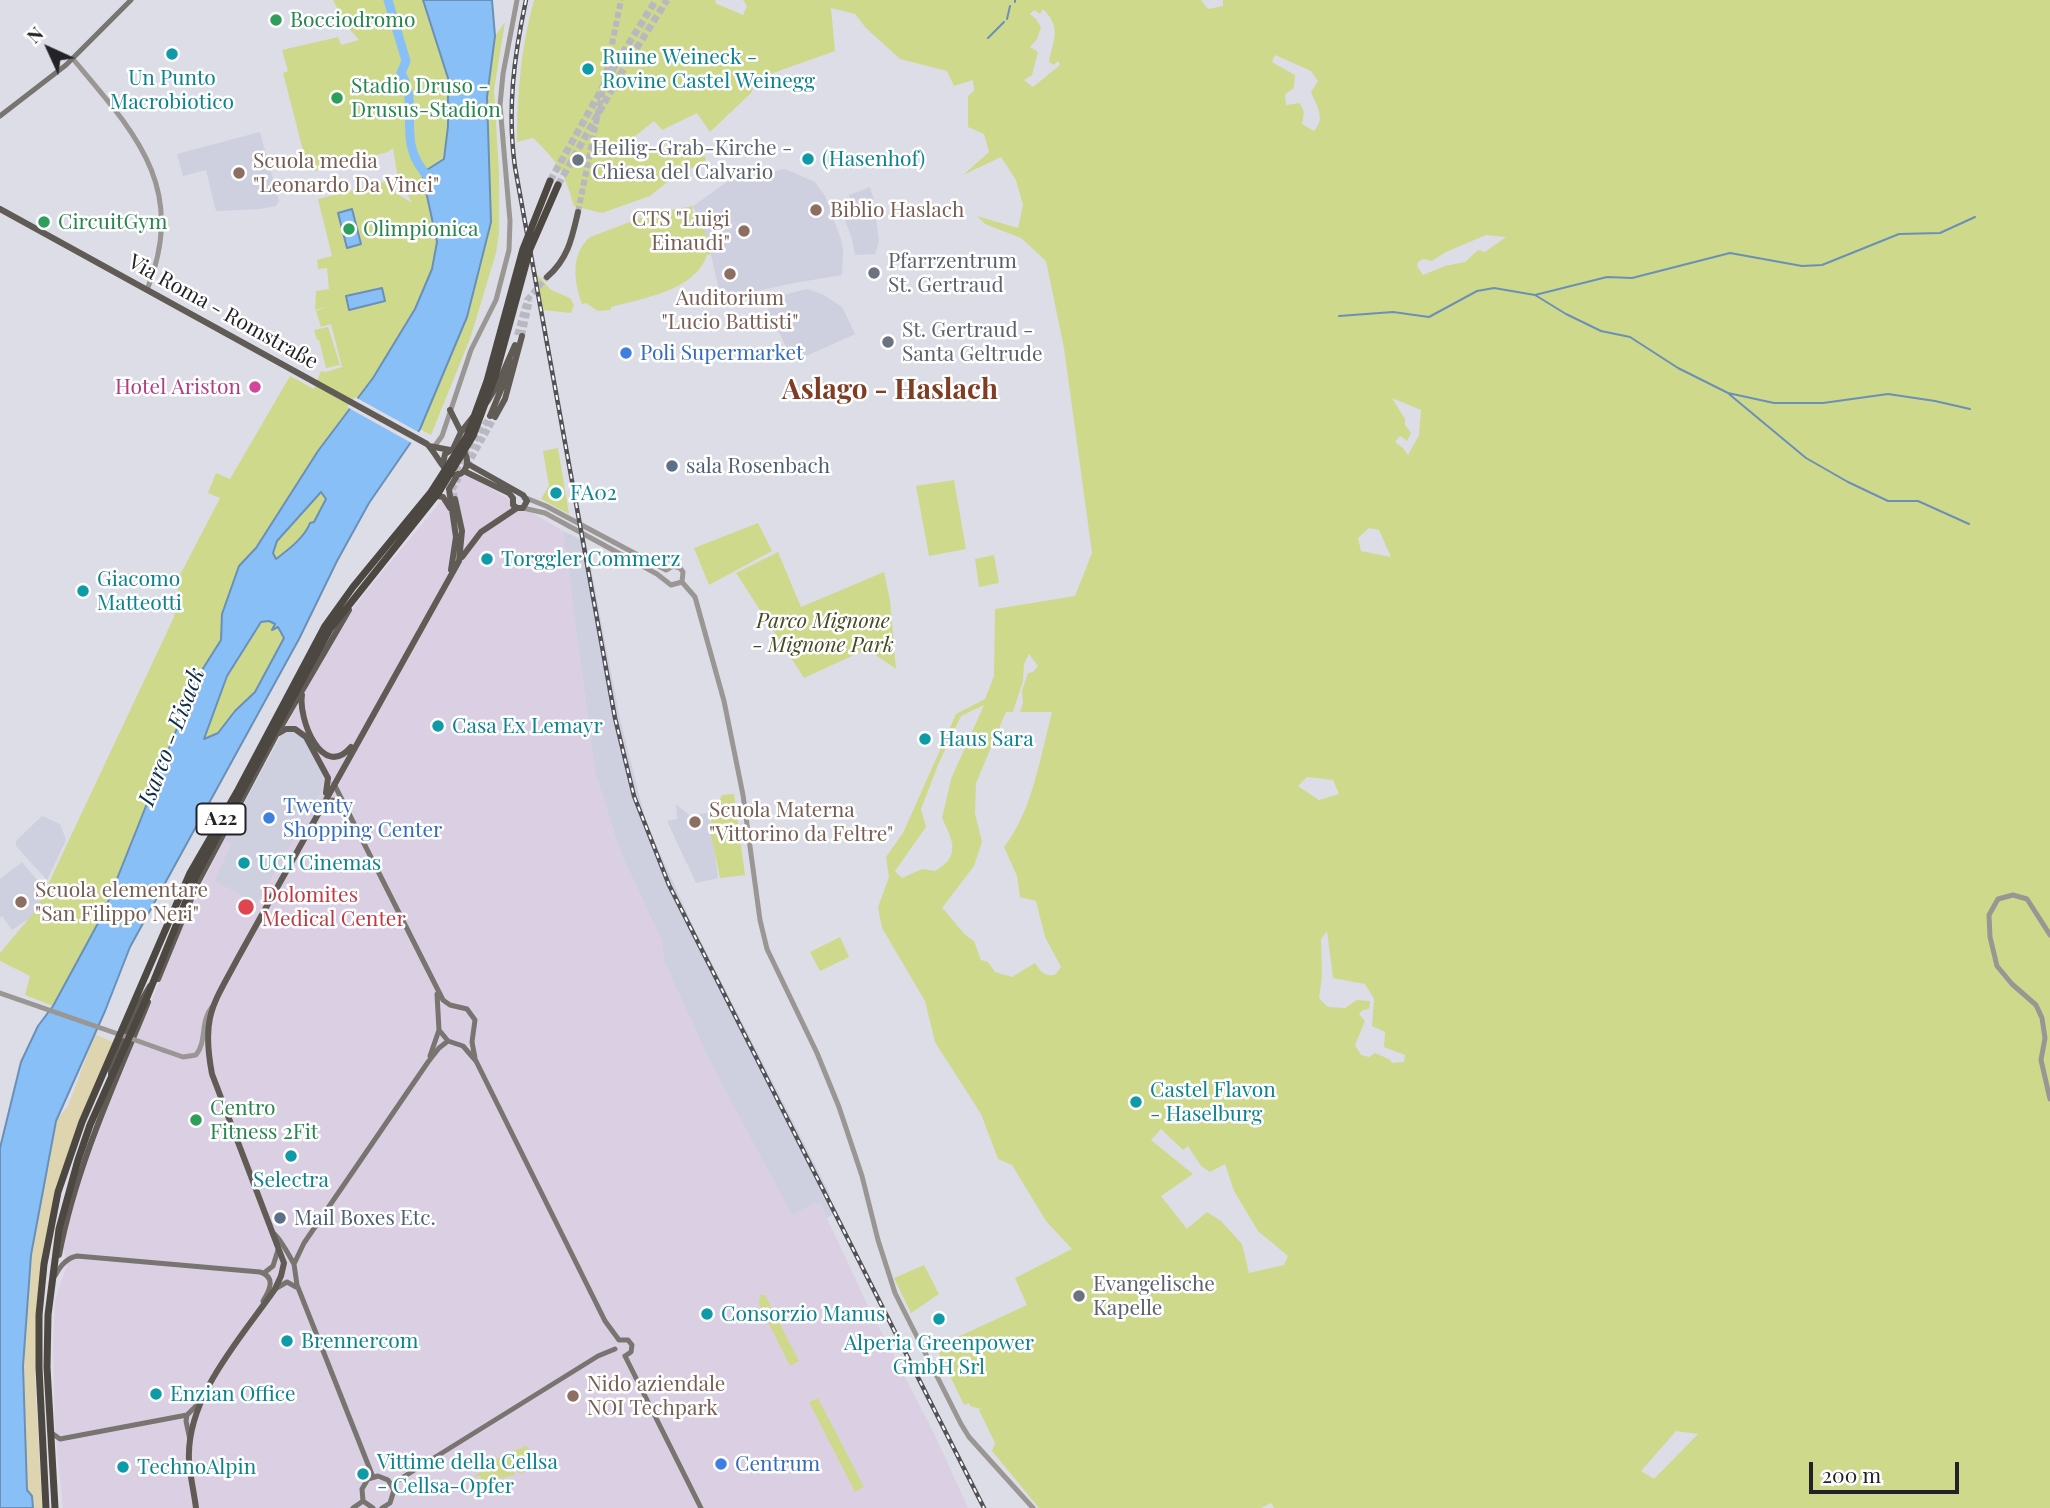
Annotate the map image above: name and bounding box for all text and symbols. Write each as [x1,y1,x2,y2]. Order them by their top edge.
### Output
place label: Bocciodromo [290,7,415,33]
marker: Bocciodromo [268,12,284,28]
north arrow [14,14,84,84]
text: N [20,20,48,48]
place label: Ruine Weineck - Rovine Castel Weinegg [602,44,815,94]
marker: Un Punto Macrobiotico [164,46,180,62]
marker: Ruine Weineck - Rovine Castel Weinegg [580,61,596,77]
place label: Un Punto Macrobiotico [110,65,234,115]
place label: Stadio Druso - Drusus-Stadion [351,73,501,123]
marker: Stadio Druso - Drusus-Stadion [329,90,345,106]
place label: Heilig-Grab-Kirche - Chiesa del Calvario [592,135,792,185]
place label: (Hasenhof) [822,146,925,172]
place label: Scuola media "Leonardo Da Vinci" [253,148,439,198]
marker: (Hasenhof) [800,151,816,167]
marker: Heilig-Grab-Kirche - Chiesa del Calvario [570,152,586,168]
marker: Scuola media "Leonardo Da Vinci" [231,165,247,181]
place label: Biblio Haslach [830,197,964,223]
marker: Biblio Haslach [808,202,824,218]
place label: CTS "Luigi Einaudi" [632,206,730,256]
place label: CircuitGym [58,209,167,235]
marker: CircuitGym [36,214,52,230]
place label: Olimpionica [363,216,478,242]
marker: Olimpionica [341,221,357,237]
marker: CTS "Luigi Einaudi" [736,223,752,239]
place label: Pfarrzentrum St. Gertraud [888,248,1017,298]
street label: Via Roma - Romstraße [124,249,322,375]
marker: Pfarrzentrum St. Gertraud [866,265,882,281]
marker: Auditorium "Lucio Battisti" [722,266,738,282]
place label: Auditorium "Lucio Battisti" [662,285,798,335]
place label: St. Gertraud - Santa Geltrude [902,317,1043,367]
marker: St. Gertraud - Santa Geltrude [880,334,896,350]
place label: Poli Supermarket [640,340,804,366]
marker: Poli Supermarket [618,345,634,361]
district label: Aslago - Haslach [782,373,998,407]
place label: Hotel Ariston [115,374,241,400]
marker: Hotel Ariston [247,379,263,395]
place label: sala Rosenbach [686,453,830,479]
marker: sala Rosenbach [664,458,680,474]
place label: FA02 [570,480,617,506]
marker: FA02 [548,485,564,501]
place label: Torggler Commerz [501,546,680,572]
marker: Torggler Commerz [479,551,495,567]
place label: Giacomo Matteotti [97,566,182,616]
marker: Giacomo Matteotti [75,583,91,599]
park label: Parco Mignone - Mignone Park [752,608,894,658]
water label: Isarco - Eisack [133,664,211,810]
place label: Casa Ex Lemayr [452,713,603,739]
marker: Casa Ex Lemayr [430,718,446,734]
place label: Haus Sara [939,726,1034,752]
marker: Haus Sara [917,731,933,747]
place label: Twenty Shopping Center [283,793,442,843]
place label: Scuola Materna "Vittorino da Feltre" [709,797,893,847]
road number: A22 [196,804,246,834]
marker: Twenty Shopping Center [261,810,277,826]
marker: Scuola Materna "Vittorino da Feltre" [687,814,703,830]
place label: UCI Cinemas [258,850,381,876]
marker: UCI Cinemas [236,855,252,871]
place label: Scuola elementare "San Filippo Neri" [35,877,208,927]
place label: Dolomites Medical Center [262,882,406,932]
marker: Scuola elementare "San Filippo Neri" [13,894,29,910]
marker: Dolomites Medical Center [236,897,256,917]
place label: Castel Flavon - Haselburg [1150,1077,1276,1127]
marker: Castel Flavon - Haselburg [1128,1094,1144,1110]
place label: Centro Fitness 2Fit [210,1095,318,1145]
marker: Centro Fitness 2Fit [188,1112,204,1128]
marker: Selectra [283,1148,299,1164]
place label: Selectra [253,1167,329,1193]
place label: Mail Boxes Etc. [294,1205,436,1231]
marker: Mail Boxes Etc. [272,1210,288,1226]
place label: Evangelische Kapelle [1093,1271,1215,1321]
marker: Evangelische Kapelle [1071,1288,1087,1304]
place label: Consorzio Manus [721,1301,885,1327]
marker: Consorzio Manus [699,1306,715,1322]
marker: Alperia Greenpower GmbH Srl [931,1311,947,1327]
place label: Brennercom [301,1328,419,1354]
place label: Alperia Greenpower GmbH Srl [844,1330,1034,1380]
marker: Brennercom [279,1333,295,1349]
place label: Nido aziendale NOI Techpark [587,1371,725,1421]
place label: Enzian Office [170,1381,296,1407]
marker: Enzian Office [148,1386,164,1402]
marker: Nido aziendale NOI Techpark [565,1388,581,1404]
scale bar [1812,1448,1962,1492]
place label: Vittime della Cellsa - Cellsa-Opfer [377,1449,558,1499]
place label: Centrum [735,1451,820,1477]
place label: TechnoAlpin [137,1454,256,1480]
marker: Centrum [713,1456,729,1472]
marker: TechnoAlpin [115,1459,131,1475]
text: 200 m [1822,1460,1881,1488]
marker: Vittime della Cellsa - Cellsa-Opfer [355,1466,371,1482]

